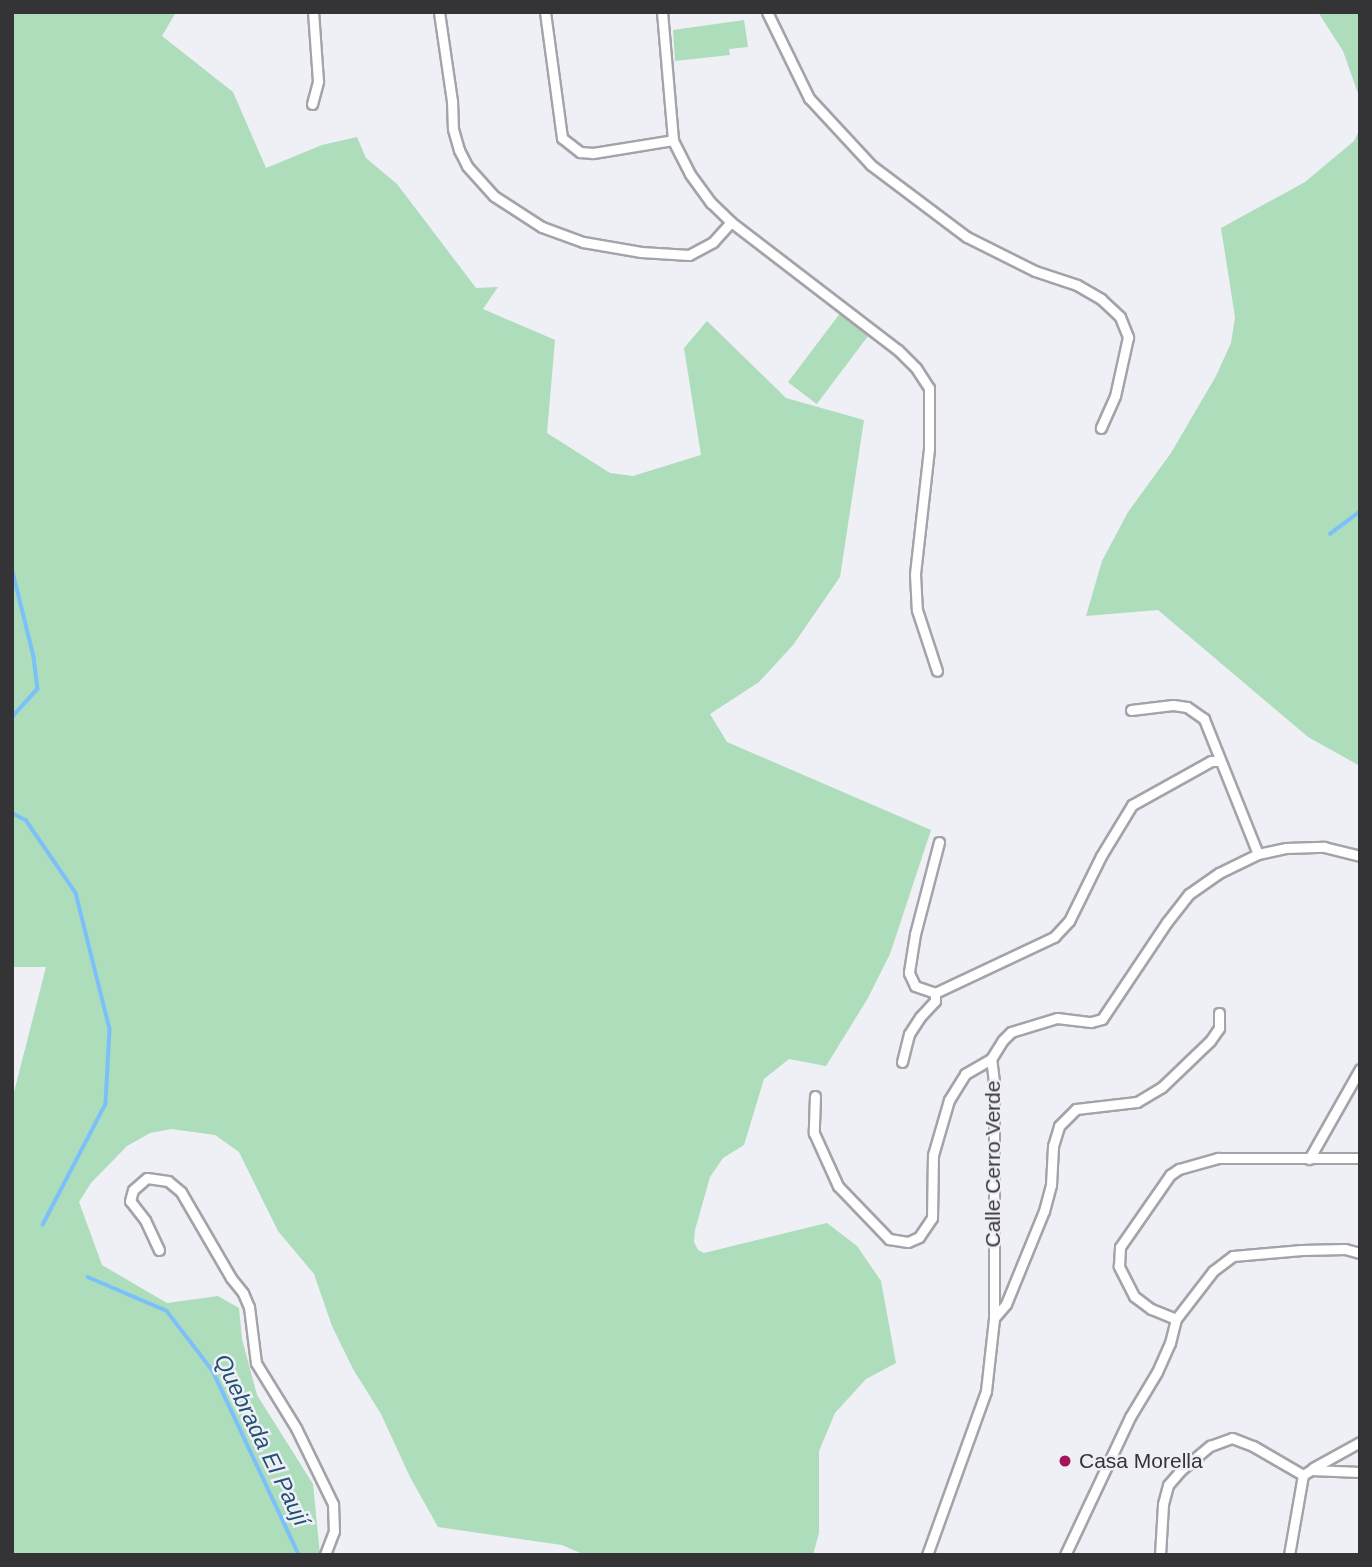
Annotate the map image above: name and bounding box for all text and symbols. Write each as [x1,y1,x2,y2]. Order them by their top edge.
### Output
street label: Calle Cerro Verde [980,1081,1006,1247]
water label: Quebrada El Paují [208,1349,316,1531]
place label: Casa Morella [1079,1448,1203,1474]
marker: Casa Morella [1057,1453,1073,1469]

